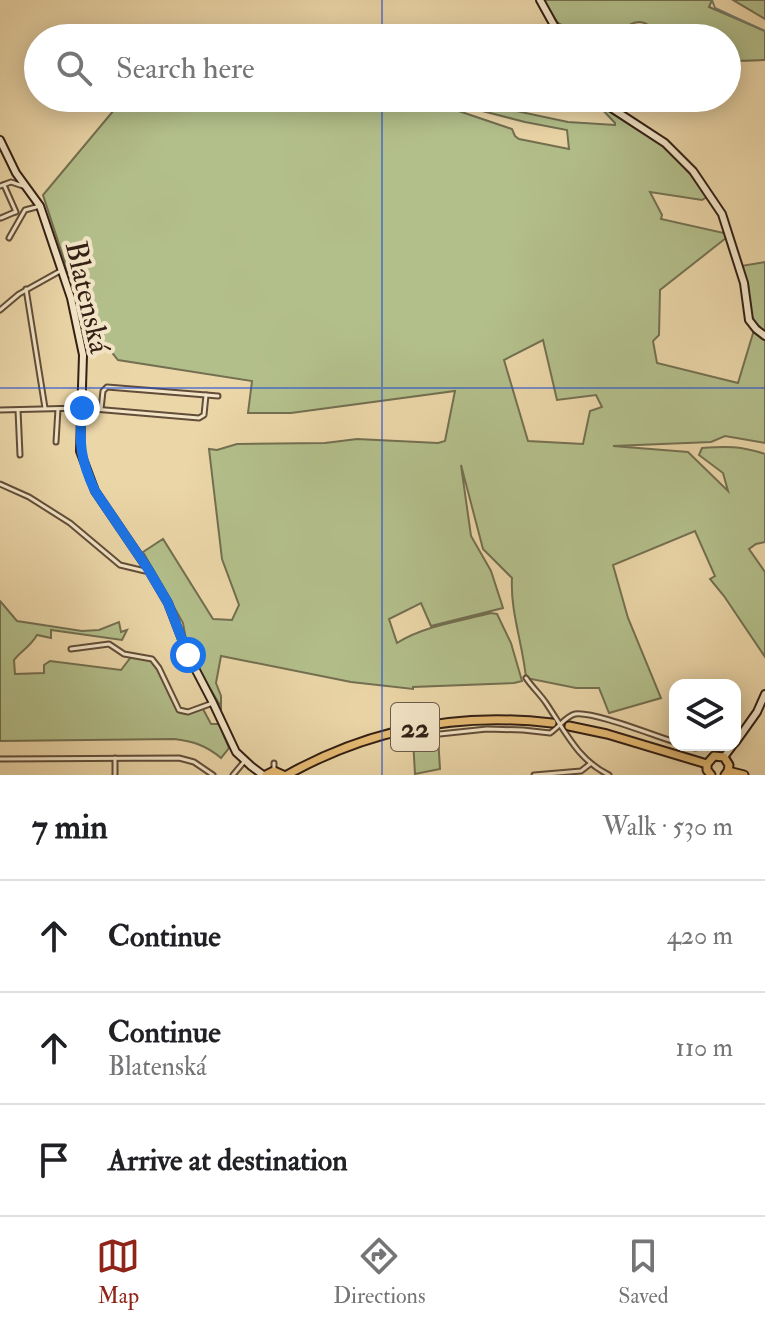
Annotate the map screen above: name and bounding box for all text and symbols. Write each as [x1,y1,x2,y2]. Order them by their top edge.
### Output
search box [24,24,741,112]
icon: search [52,46,96,90]
text: Search here [116,50,255,87]
street label: Blatenská [57,237,119,357]
route end [64,390,100,426]
route start [170,637,206,673]
map controls [669,679,741,751]
button: layers [669,679,741,751]
road number: 22 [391,703,439,751]
text: 7 min [32,806,108,849]
text: Walk · 530 m [603,811,733,843]
icon: ahead [32,914,76,958]
text: Continue [108,918,221,955]
text: 420 m [667,920,733,952]
text: Continue [108,1014,221,1051]
icon: ahead [32,1026,76,1070]
text: 110 m [676,1032,733,1064]
text: Blatenská [108,1051,207,1083]
icon: arrive [32,1138,76,1182]
text: Arrive at destination [108,1142,348,1179]
tab: Map [96,1234,140,1310]
tab: Directions [333,1234,426,1310]
tab: Saved [618,1234,669,1310]

